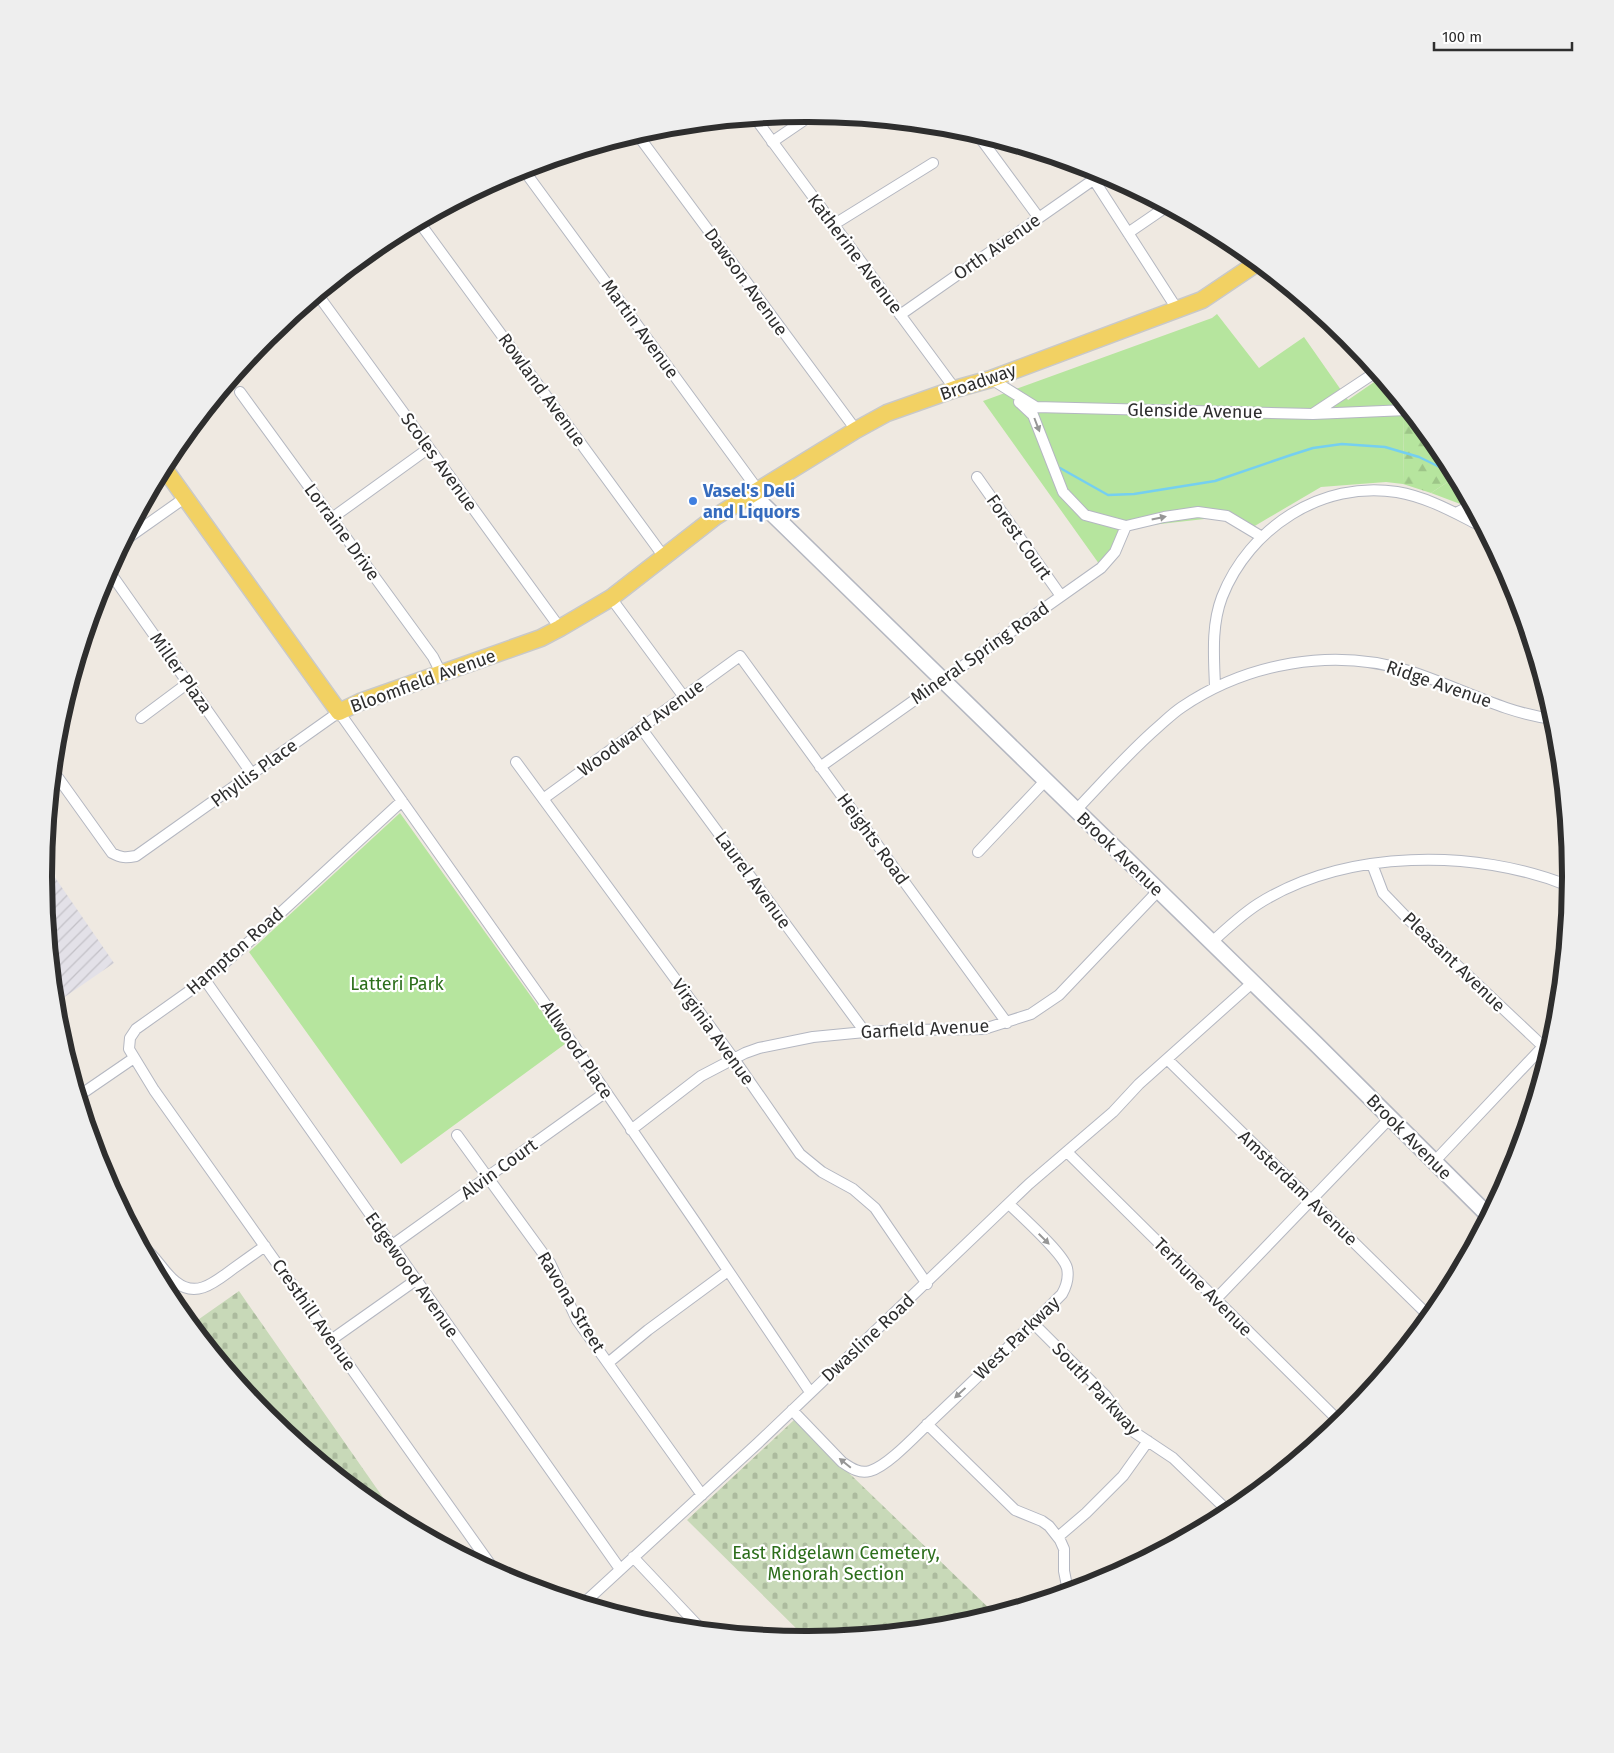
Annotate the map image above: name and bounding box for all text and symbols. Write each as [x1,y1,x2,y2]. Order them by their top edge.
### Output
scale bar [1434,20,1572,52]
text: 100 m [1442,28,1482,46]
street label: Katherine Avenue [803,190,907,318]
street label: Orth Avenue [949,209,1045,285]
street label: Dawson Avenue [699,224,793,340]
street label: Martin Avenue [597,275,683,383]
street label: Rowland Avenue [493,329,591,451]
street label: Broadway [937,359,1019,405]
street label: Glenside Avenue [1127,399,1263,423]
street label: Scoles Avenue [396,408,482,516]
one-way arrow [1033,418,1041,433]
street label: Lorraine Drive [299,479,385,585]
place label: Vasel's Deli and Liquors [702,480,800,523]
street label: Forest Court [982,490,1057,584]
marker: Vasel's Deli and Liquors [687,495,699,507]
one-way arrow [1151,514,1166,522]
street label: Mineral Spring Road [906,597,1054,709]
street label: Miller Plaza [145,628,217,718]
street label: Bloomfield Avenue [347,644,499,718]
street label: Ridge Avenue [1383,656,1495,712]
street label: Woodward Avenue [574,675,708,781]
street label: Phyllis Place [206,734,302,812]
street label: Heights Road [832,789,914,889]
street label: Brook Avenue [1072,807,1168,901]
street label: Laurel Avenue [710,827,796,933]
street label: Hampton Road [182,903,288,999]
street label: Pleasant Avenue [1398,907,1510,1017]
park label: Latteri Park [350,973,444,995]
street label: Virginia Avenue [667,975,759,1089]
street label: Allwood Place [536,997,618,1103]
street label: Garfield Avenue [860,1015,990,1043]
street label: Brook Avenue [1362,1090,1456,1184]
street label: Amsterdam Avenue [1234,1126,1362,1250]
street label: Alvin Court [457,1134,542,1204]
street label: Edgewood Avenue [361,1208,463,1342]
one-way arrow [1038,1233,1050,1245]
street label: Terhune Avenue [1149,1233,1257,1341]
street label: Ravona Street [532,1248,610,1357]
street label: Cresthill Avenue [267,1255,361,1375]
street label: Dwasline Road [817,1289,919,1387]
street label: West Parkway [970,1292,1065,1384]
street label: South Parkway [1047,1338,1145,1440]
one-way arrow [954,1387,966,1399]
one-way arrow [839,1458,852,1469]
park label: East Ridgelawn Cemetery, Menorah Section [732,1542,940,1585]

